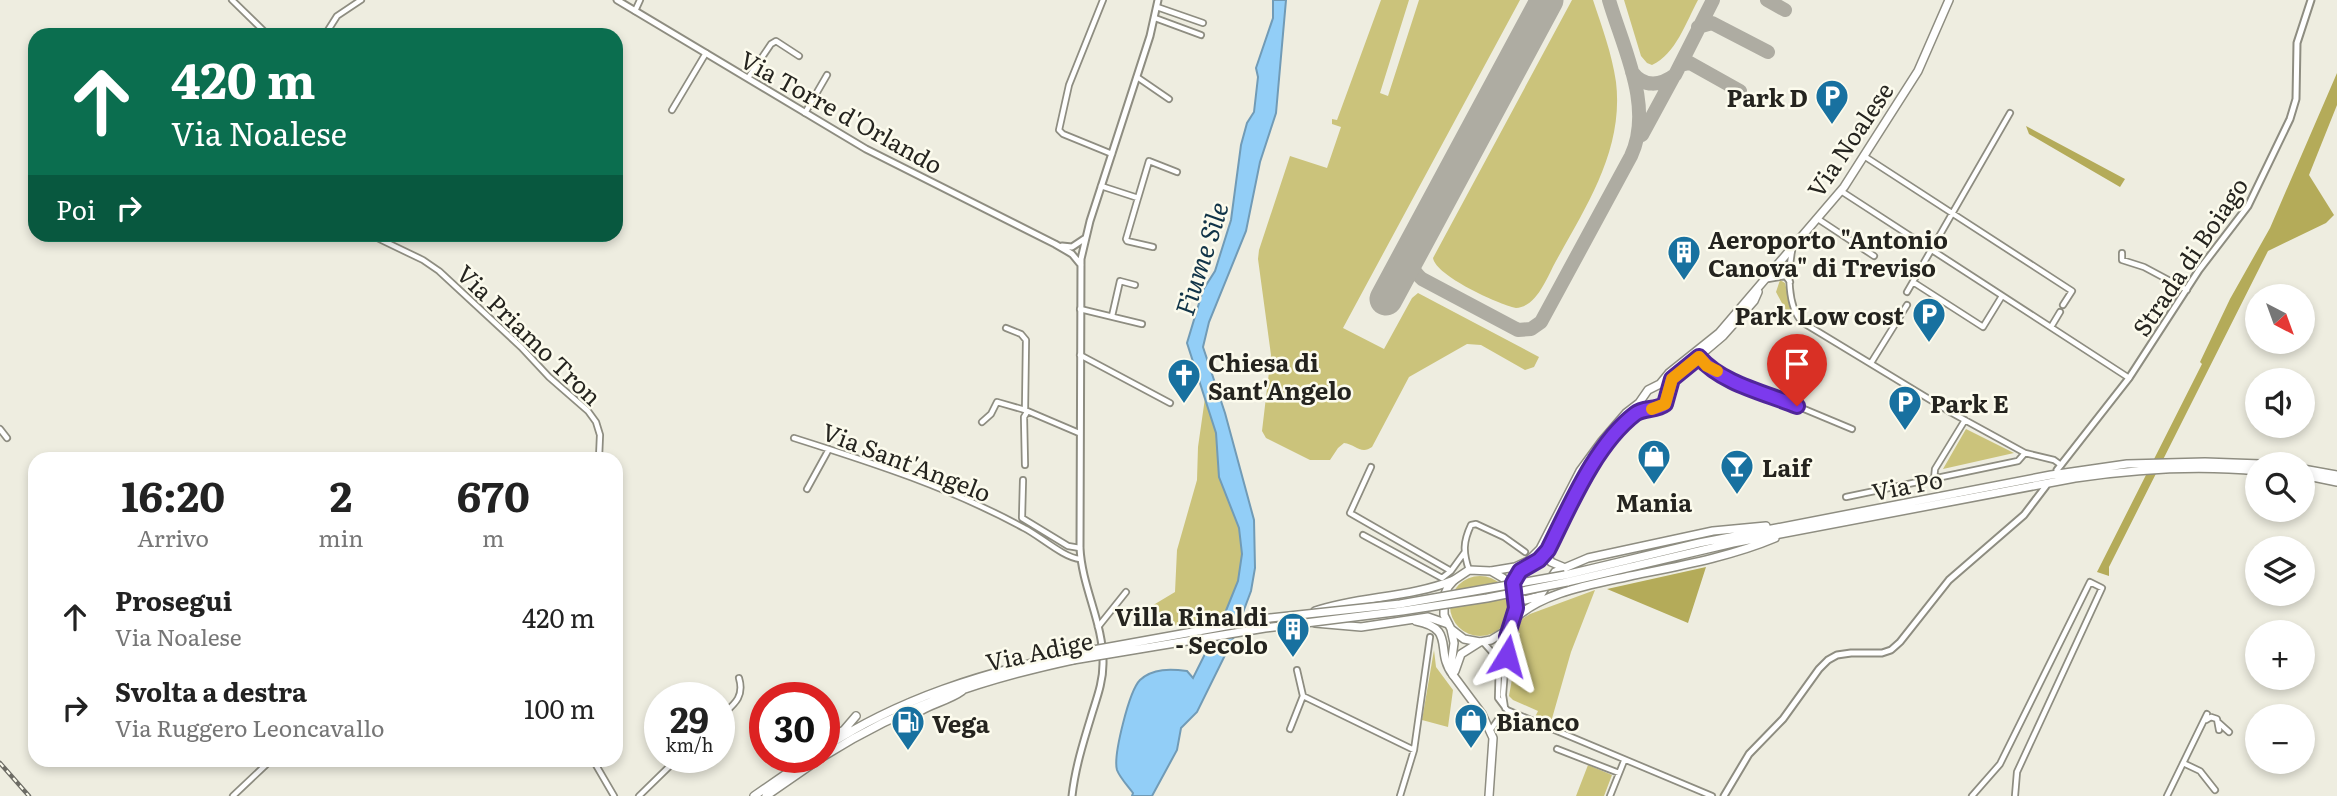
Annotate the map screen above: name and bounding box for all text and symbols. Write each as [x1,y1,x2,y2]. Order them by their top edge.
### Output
text: 420 m [171,41,316,114]
street label: Via Torre d'Orlando [734,41,950,181]
icon: ahead [56,56,147,147]
street label: Via Noalese [1798,74,1900,204]
parking icon: Park D [1813,77,1851,126]
place label: Park D [1727,79,1808,114]
text: Via Noalese [171,108,347,156]
street label: Strada di Boiago [2123,169,2255,343]
text: Poi [56,189,96,228]
icon: right [110,189,148,227]
water label: Fiume Sile [1163,196,1237,320]
place label: Aeroporto "Antonio Canova" di Treviso [1708,221,1948,284]
building icon: Aeroporto "Antonio Canova" di Treviso [1665,233,1703,282]
street label: Via Priamo Tron [450,256,610,412]
north arrow [2245,284,2315,354]
map controls [2245,284,2315,774]
parking icon: Park Low cost [1910,295,1948,344]
place label: Park Low cost [1735,297,1904,332]
pin [1767,334,1827,406]
place label: Chiesa di Sant'Angelo [1208,344,1352,407]
icon: arrive [1778,345,1816,383]
church icon: Chiesa di Sant'Angelo [1165,356,1203,405]
button: sound [2245,368,2315,438]
parking icon: Park E [1886,383,1924,432]
place label: Park E [1930,385,2009,420]
street label: Via Sant'Angelo [818,413,996,509]
shop icon: Mania [1635,437,1673,486]
bar icon: Laif [1718,447,1756,496]
place label: Laif [1762,449,1813,484]
button: search [2245,452,2315,522]
street label: Via Po [1869,460,1945,508]
text: 16:20 [121,463,225,525]
text: 2 [330,463,352,525]
text: 670 [457,463,530,525]
place label: Mania [1616,484,1692,519]
text: Arrivo [137,520,209,554]
text: min [318,520,364,554]
text: m [482,520,504,554]
button: layers [2245,536,2315,606]
text: Prosegui [115,580,232,619]
text: 420 m [522,597,595,636]
icon: ahead [56,598,94,636]
place label: Villa Rinaldi - Secolo [1115,598,1268,661]
building icon: Villa Rinaldi - Secolo [1274,610,1312,659]
text: Via Noalese [115,619,242,653]
position arrow [1470,619,1544,693]
button: + [2245,620,2315,690]
street label: Via Adige [982,622,1096,678]
text: Svolta a destra [115,671,307,710]
speed limit sign: 30 [749,682,840,773]
text: 100 m [524,688,595,727]
icon: right [56,689,94,727]
text: 29 [670,692,709,744]
shop icon: Bianco [1452,701,1490,750]
fuel station icon: Vega [889,703,927,752]
place label: Bianco [1496,703,1579,738]
button: − [2245,704,2315,774]
place label: Vega [932,705,990,740]
text: Via Ruggero Leoncavallo [115,710,384,744]
text: km/h [666,731,713,758]

